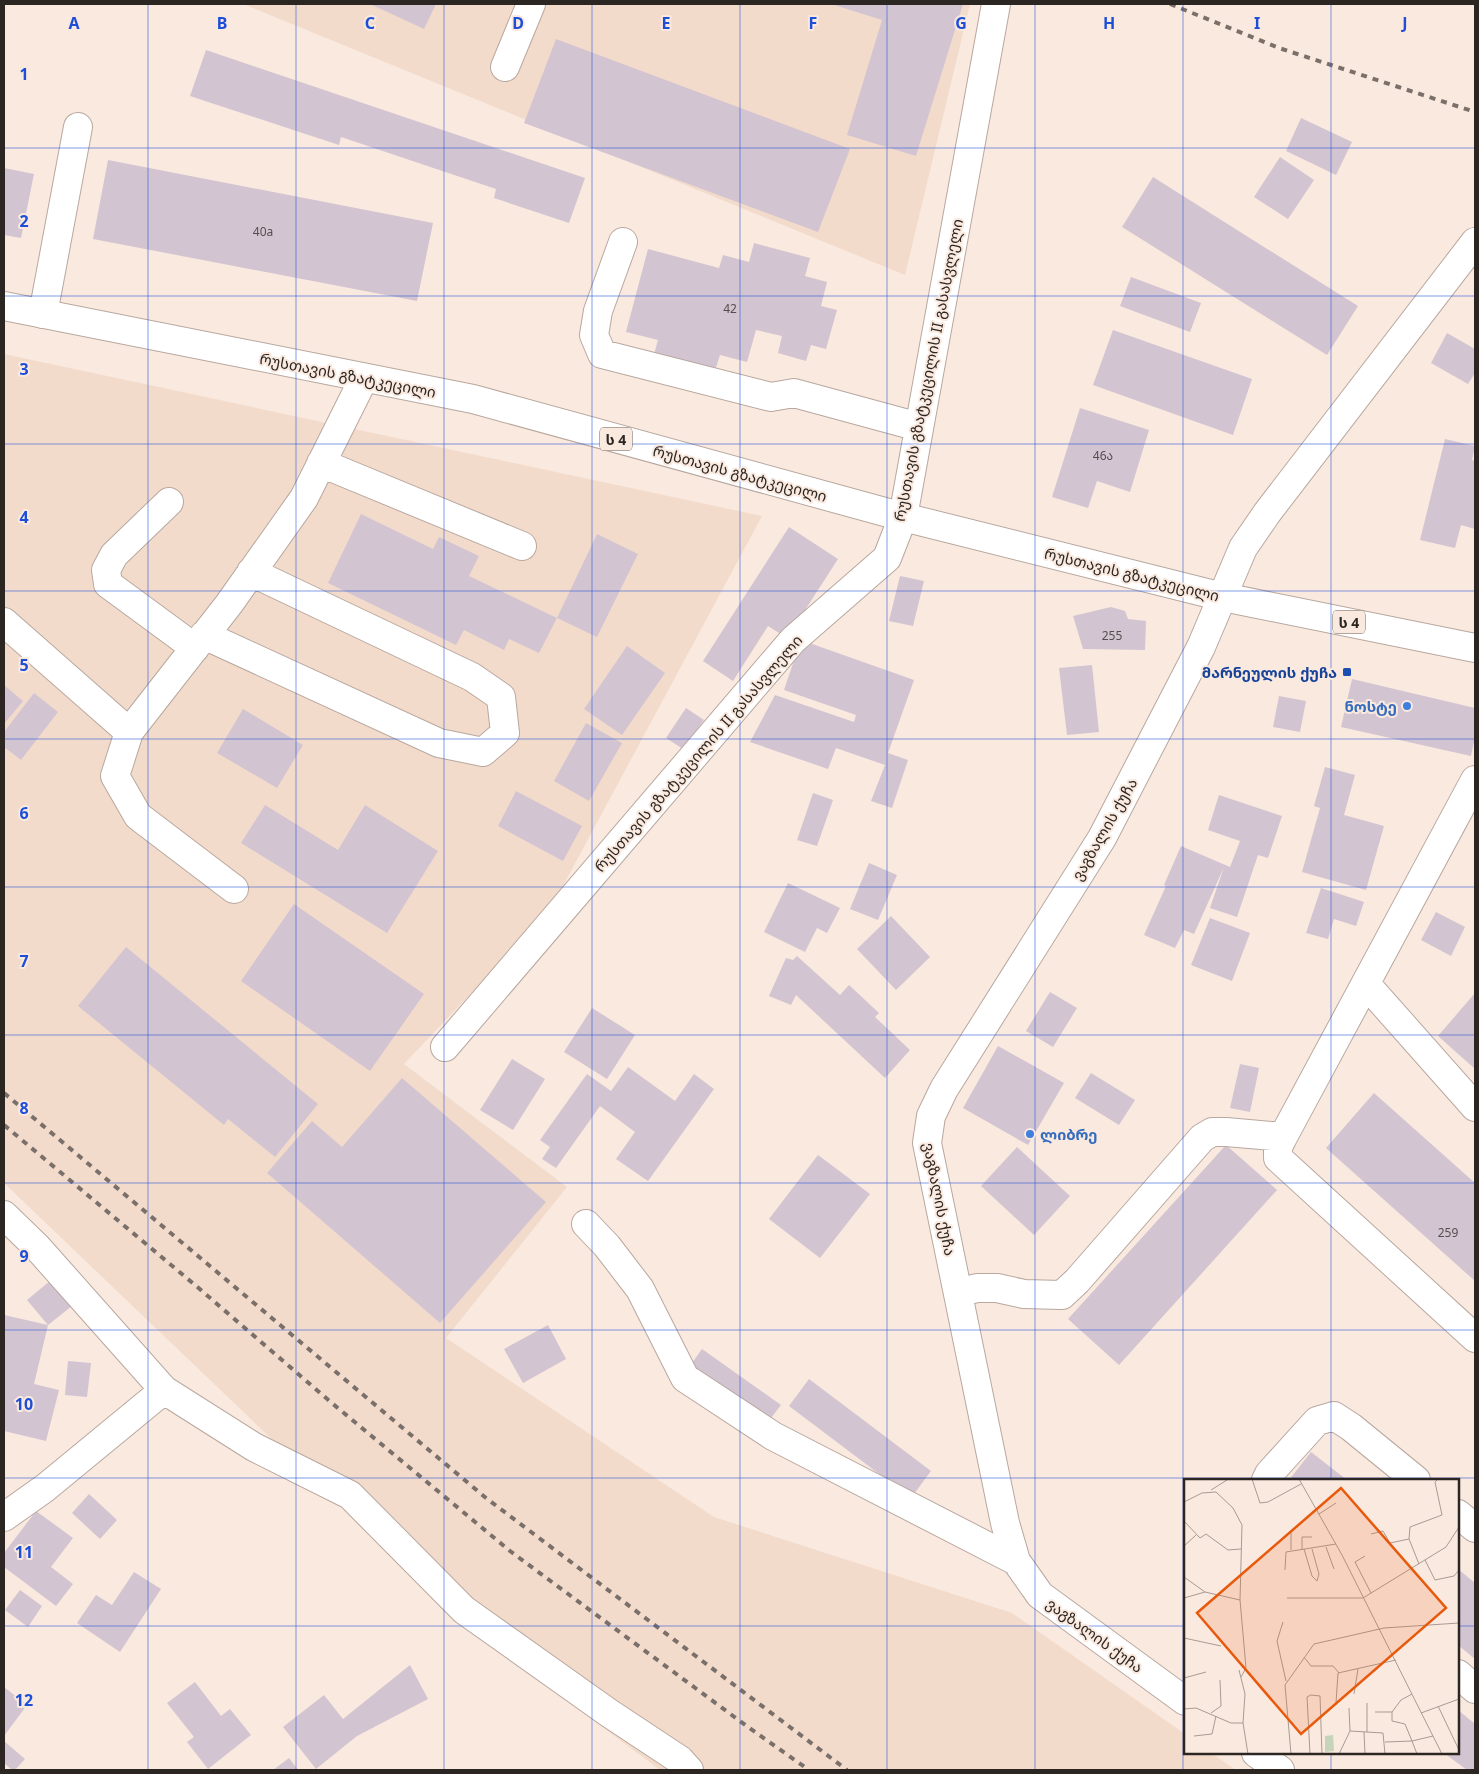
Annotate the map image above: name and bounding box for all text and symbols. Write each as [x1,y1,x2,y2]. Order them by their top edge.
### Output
text: A [68,12,80,34]
text: B [217,12,227,34]
text: C [365,12,375,34]
text: D [512,12,524,34]
text: E [662,12,671,34]
text: F [809,12,817,34]
text: G [955,12,967,34]
text: H [1103,12,1115,34]
text: I [1254,12,1260,34]
text: J [1400,12,1408,34]
text: 1 [19,63,29,85]
text: 2 [19,210,29,232]
street label: რუსთავის გზატკეცილის II გასასვლელი [889,217,967,523]
house number: 40a [253,223,273,240]
house number: 42 [723,300,737,317]
street label: რუსთავის გზატკეცილი [258,348,438,402]
text: 3 [19,358,29,380]
road number: ს 4 [600,428,632,450]
street label: რუსთავის გზატკეცილი [651,440,829,506]
house number: 46ა [1093,447,1113,464]
text: 4 [19,506,29,528]
street label: რუსთავის გზატკეცილი [1043,543,1221,605]
road number: ს 4 [1333,610,1365,634]
house number: 255 [1102,627,1122,644]
street label: რუსთავის გზატკეცილის II გასასვლელი [590,630,806,876]
text: 5 [19,654,29,676]
place label: მარნეულის ქუჩა [1202,662,1337,682]
marker: მარნეულის ქუჩა [1341,666,1353,678]
place label: ნოსტე [1344,696,1397,716]
marker: ნოსტე [1401,700,1413,712]
street label: ვაგზალის ქუჩა [1067,774,1141,884]
text: 6 [19,802,29,824]
text: 7 [19,950,29,972]
text: 8 [19,1097,29,1119]
place label: ლიბრე [1040,1124,1097,1144]
marker: ლიბრე [1024,1128,1036,1140]
street label: ვაგზალის ქუჩა [919,1141,961,1257]
house number: 259 [1438,1224,1458,1241]
text: 9 [19,1245,29,1267]
text: 10 [15,1393,33,1415]
inset map [1184,1479,1459,1754]
text: 11 [15,1541,33,1563]
street label: ვაგზალის ქუჩა [1043,1593,1147,1677]
text: 12 [15,1689,33,1711]

